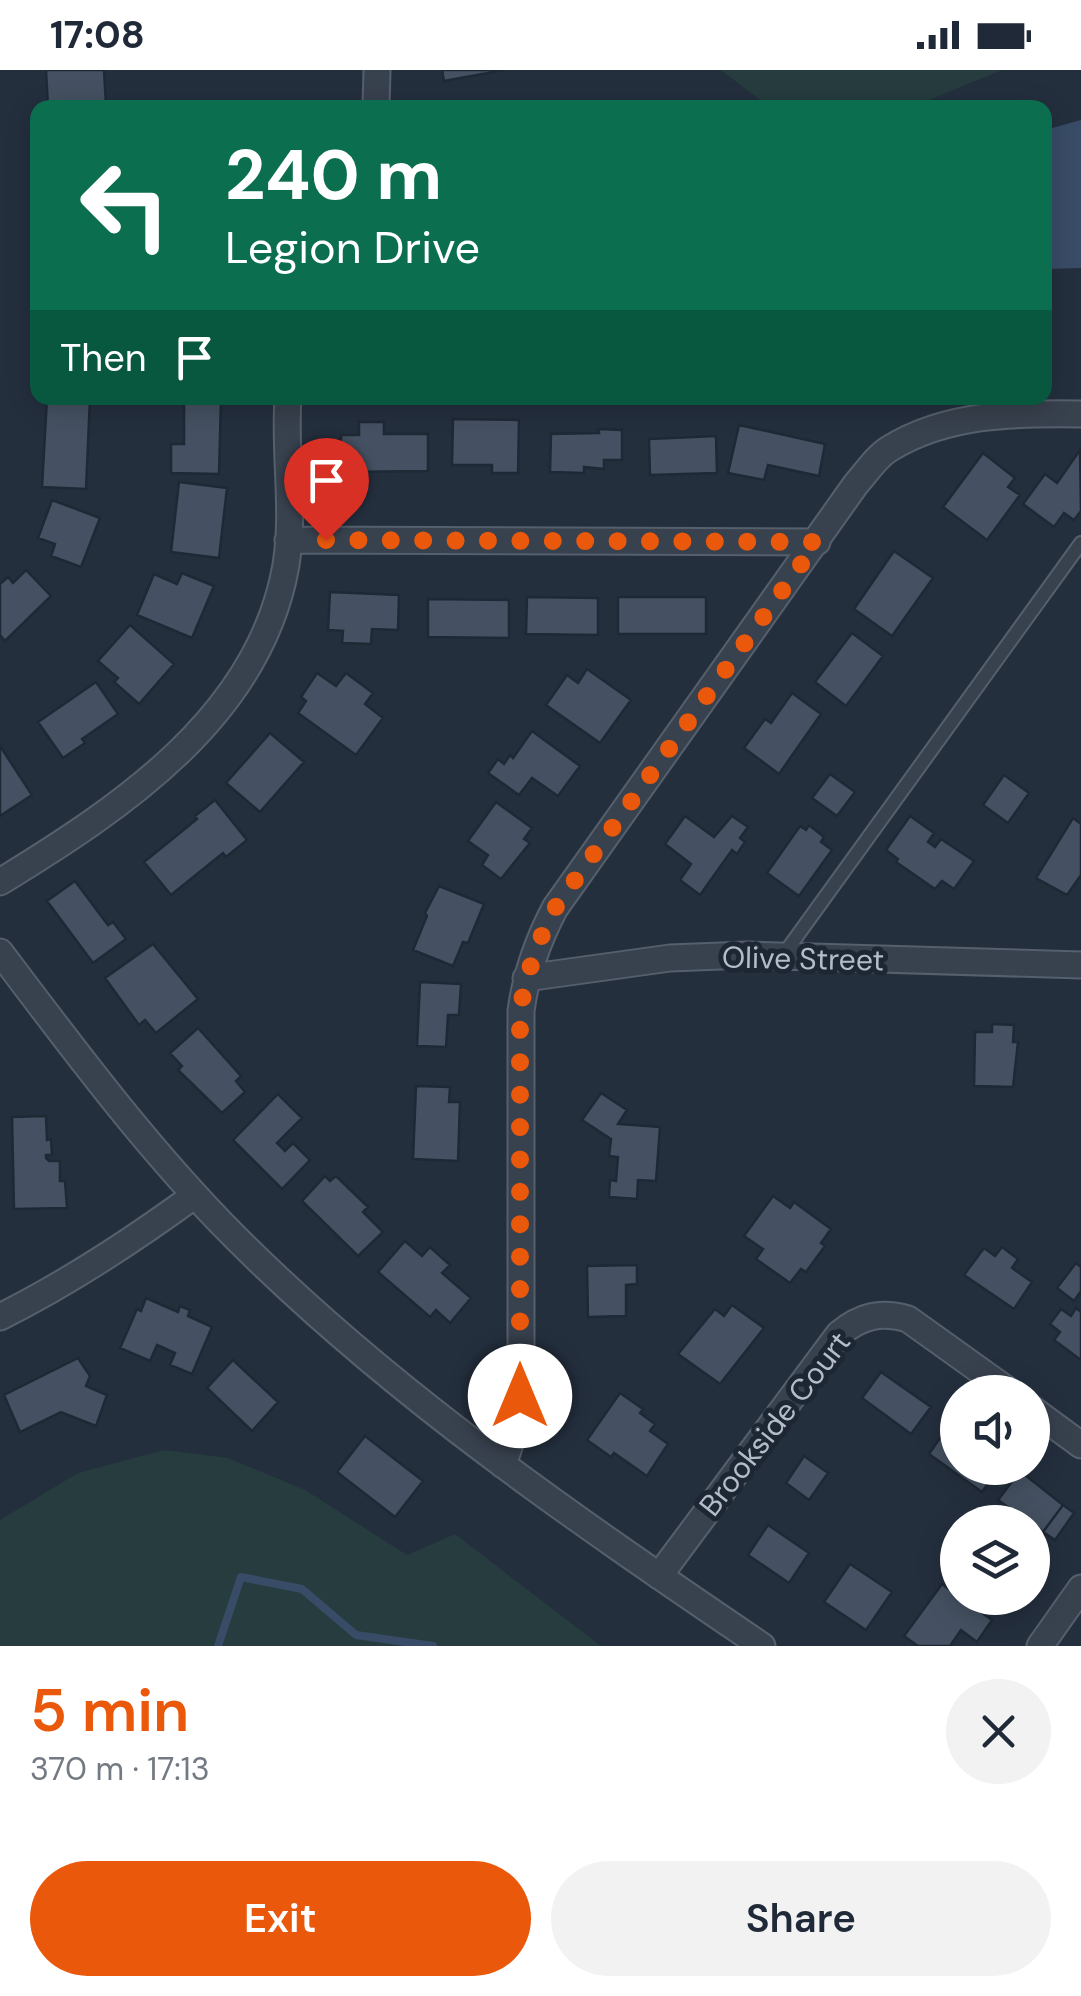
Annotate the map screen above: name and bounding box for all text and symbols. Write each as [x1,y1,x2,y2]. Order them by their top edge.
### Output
text: 17:08 [50,10,145,60]
text: 240 m [225,130,442,221]
icon: left [60,140,190,270]
text: Legion Drive [225,218,480,277]
icon: arrive [167,330,222,385]
text: Then [60,333,147,383]
pin [284,438,369,541]
icon: arrive [299,453,354,508]
street label: Olive Street [722,938,884,979]
street label: Brookside Court [690,1323,859,1524]
position arrow [468,1344,572,1448]
map controls [940,1375,1050,1615]
button: sound [940,1375,1050,1485]
button: layers [940,1505,1050,1615]
text: 5 min [30,1671,189,1750]
button: close [946,1679,1051,1784]
text: 370 m · 17:13 [30,1748,210,1790]
button: Exit [30,1861,531,1976]
button: Share [551,1861,1051,1976]

